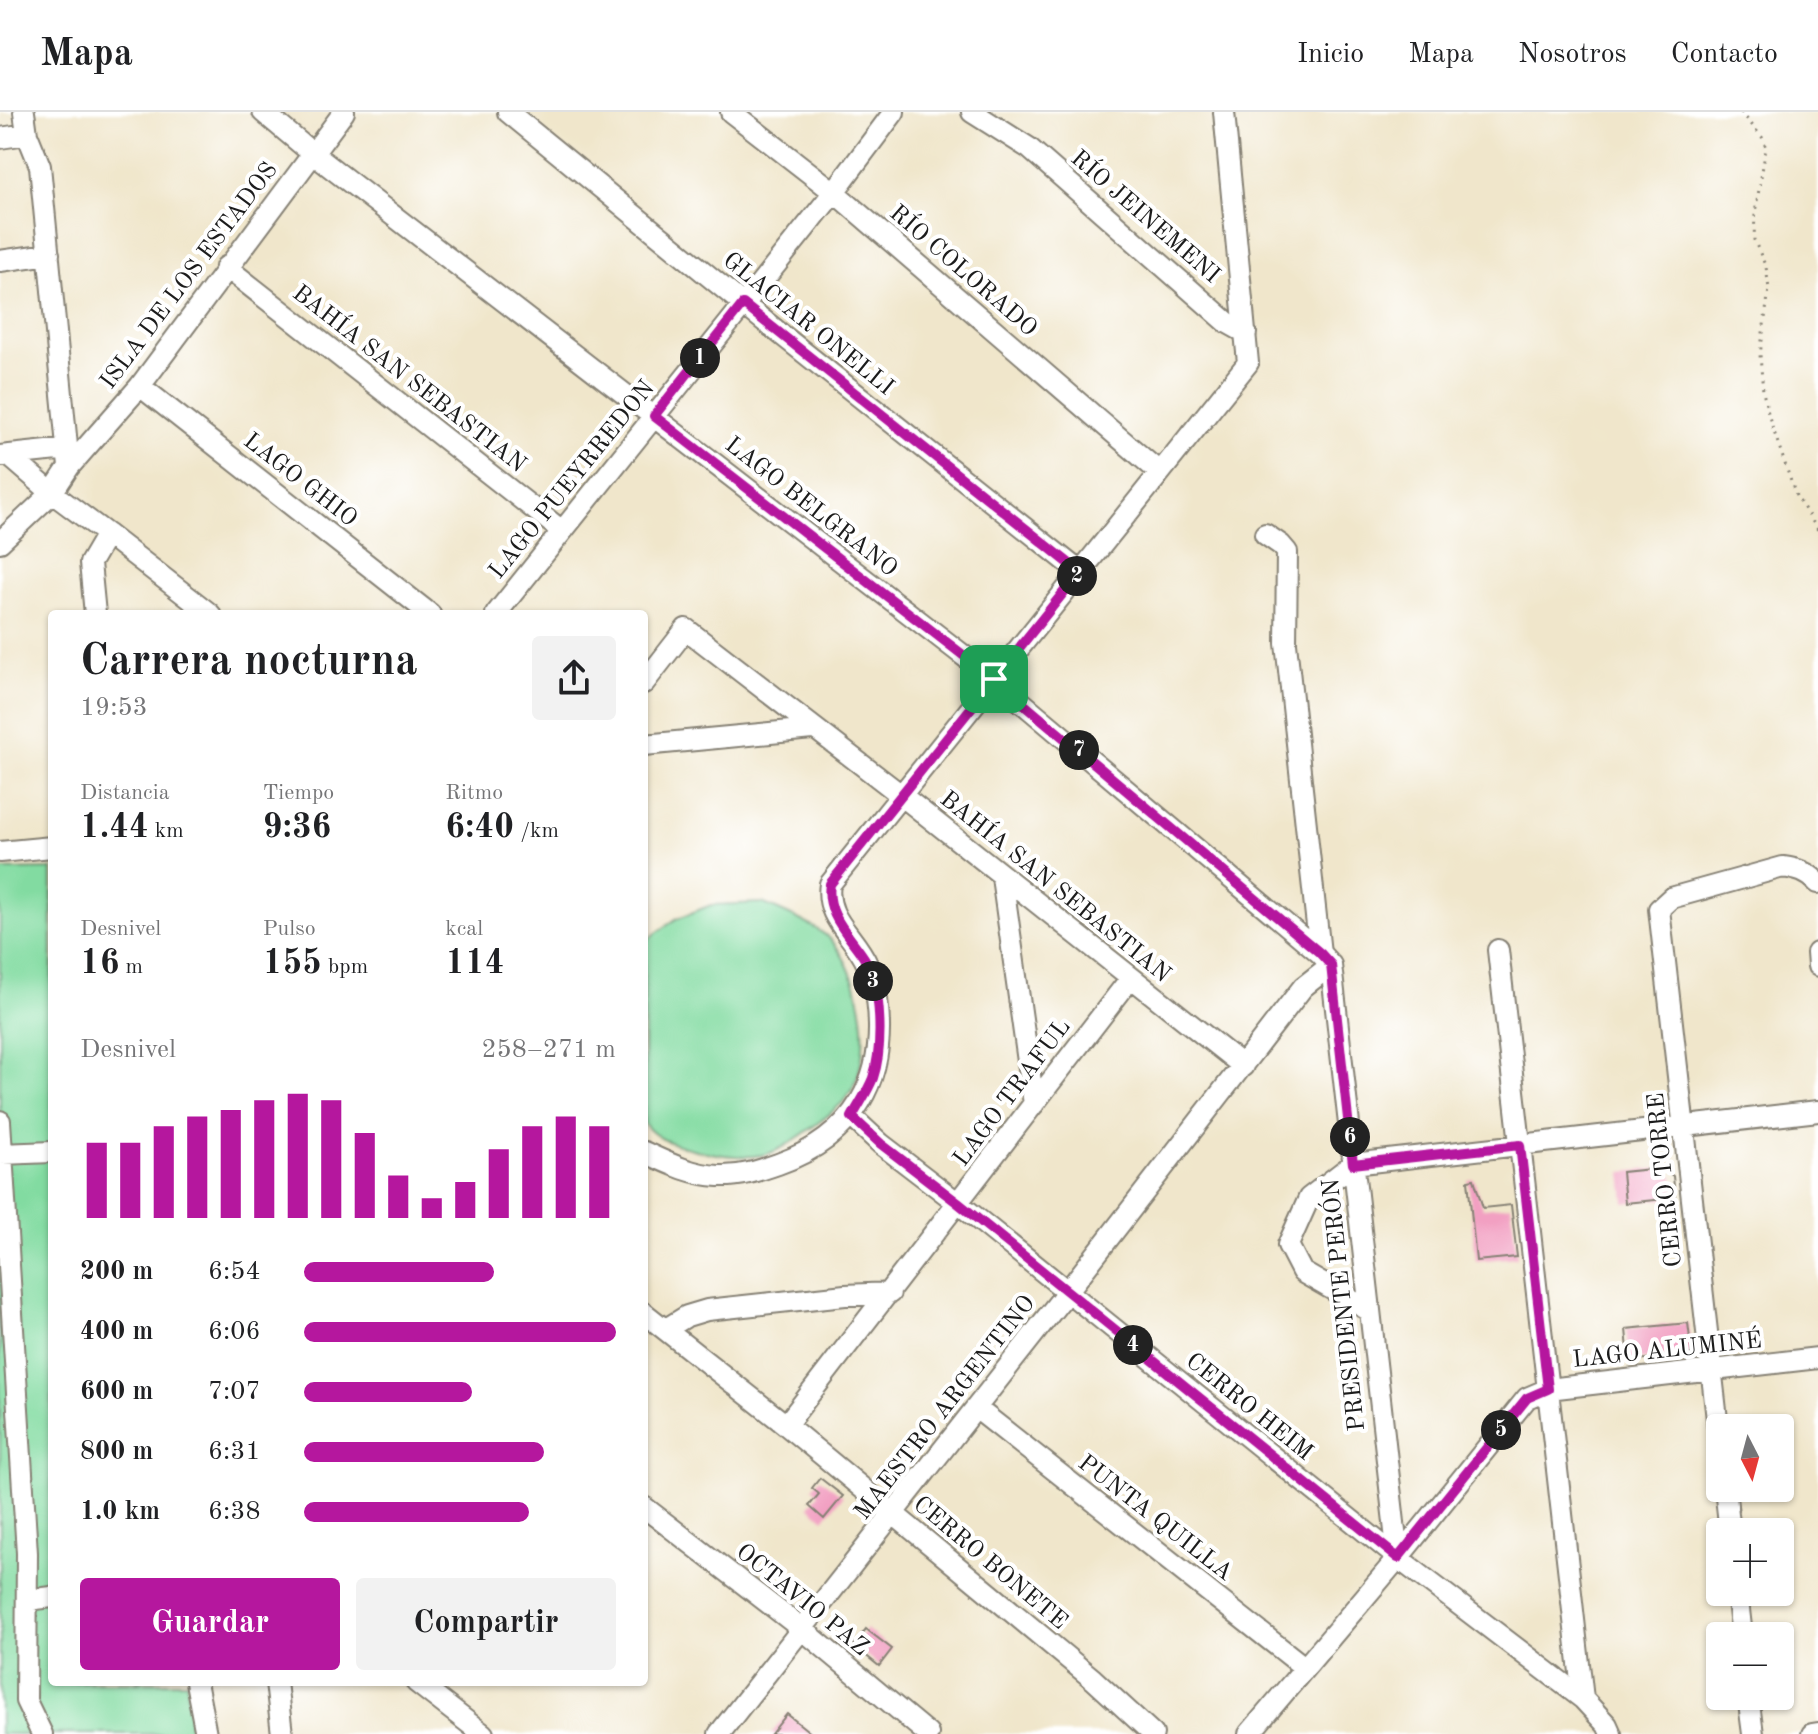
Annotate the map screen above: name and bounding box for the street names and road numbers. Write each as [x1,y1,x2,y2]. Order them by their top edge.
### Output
street label: RÍO JEINEMENI [1066,144,1226,288]
street label: ISLA DE LOS ESTADOS [97,158,283,394]
street label: RÍO COLORADO [884,198,1044,342]
street label: GLACIAR ONELLI [718,249,898,401]
street label: BAHÍA SAN SEBASTIAN [288,278,532,478]
street label: LAGO PUEYRREDON [485,377,660,584]
street label: LAGO GHIO [239,429,361,532]
street label: LAGO BELGRANO [720,433,901,582]
street label: BAHÍA SAN SEBASTIAN [935,784,1177,988]
street label: LAGO TRAFUL [950,1015,1076,1171]
street label: CERRO TORRE [1645,1091,1687,1268]
street label: PRESIDENTE PERÓN [1315,1177,1370,1433]
street label: MAESTRO ARGENTINO [851,1292,1040,1525]
street label: LAGO ALUMINÉ [1571,1325,1763,1373]
street label: CERRO HEIM [1181,1349,1317,1466]
street label: PUNTA QUILLA [1073,1451,1237,1586]
street label: CERRO BONETE [908,1492,1071,1635]
street label: OCTAVIO PAZ [731,1540,872,1661]

